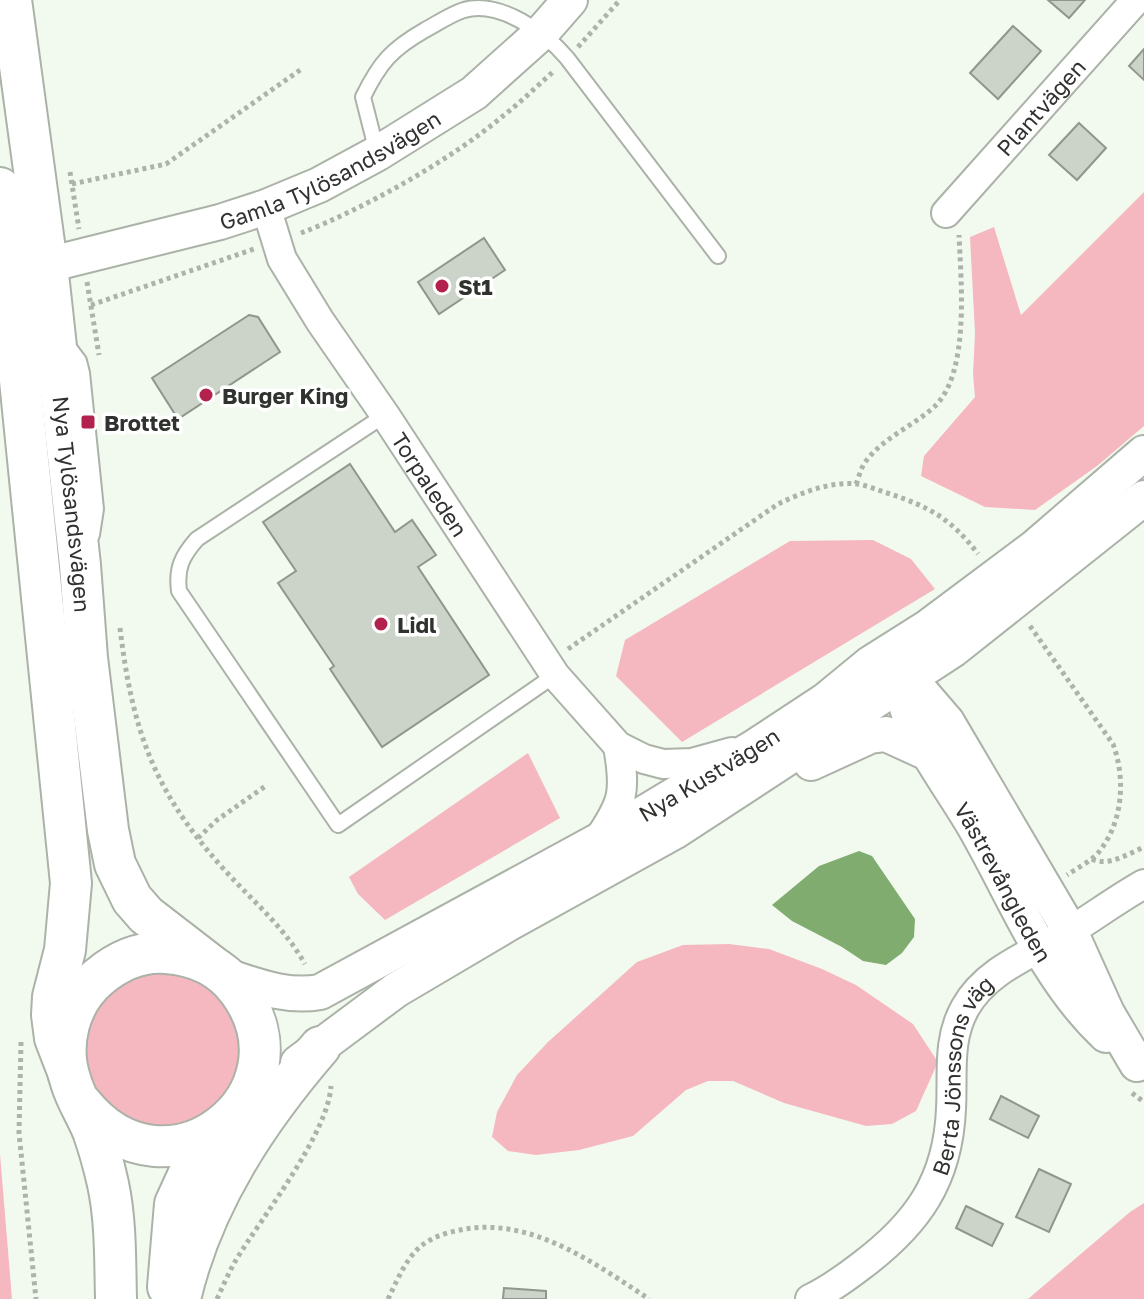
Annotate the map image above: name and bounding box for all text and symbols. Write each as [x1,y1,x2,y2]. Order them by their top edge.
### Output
street label: Plantvägen [990,53,1091,161]
street label: Gamla Tylösandsvägen [216,104,445,235]
place label: St1 [458,273,493,300]
marker: St1 [433,277,451,295]
place label: Burger King [222,382,348,409]
marker: Burger King [197,386,215,404]
street label: Nya Tylösandsvägen [48,394,97,613]
place label: Brottet [104,409,180,436]
marker: Brottet [79,413,97,431]
street label: Torpaleden [386,427,474,541]
place label: Lidl [397,611,436,638]
marker: Lidl [372,615,390,633]
street label: Nya Kustvägen [633,721,784,827]
street label: Västrevångleden [949,797,1058,967]
street label: Berta Jönssons väg [925,969,998,1179]

